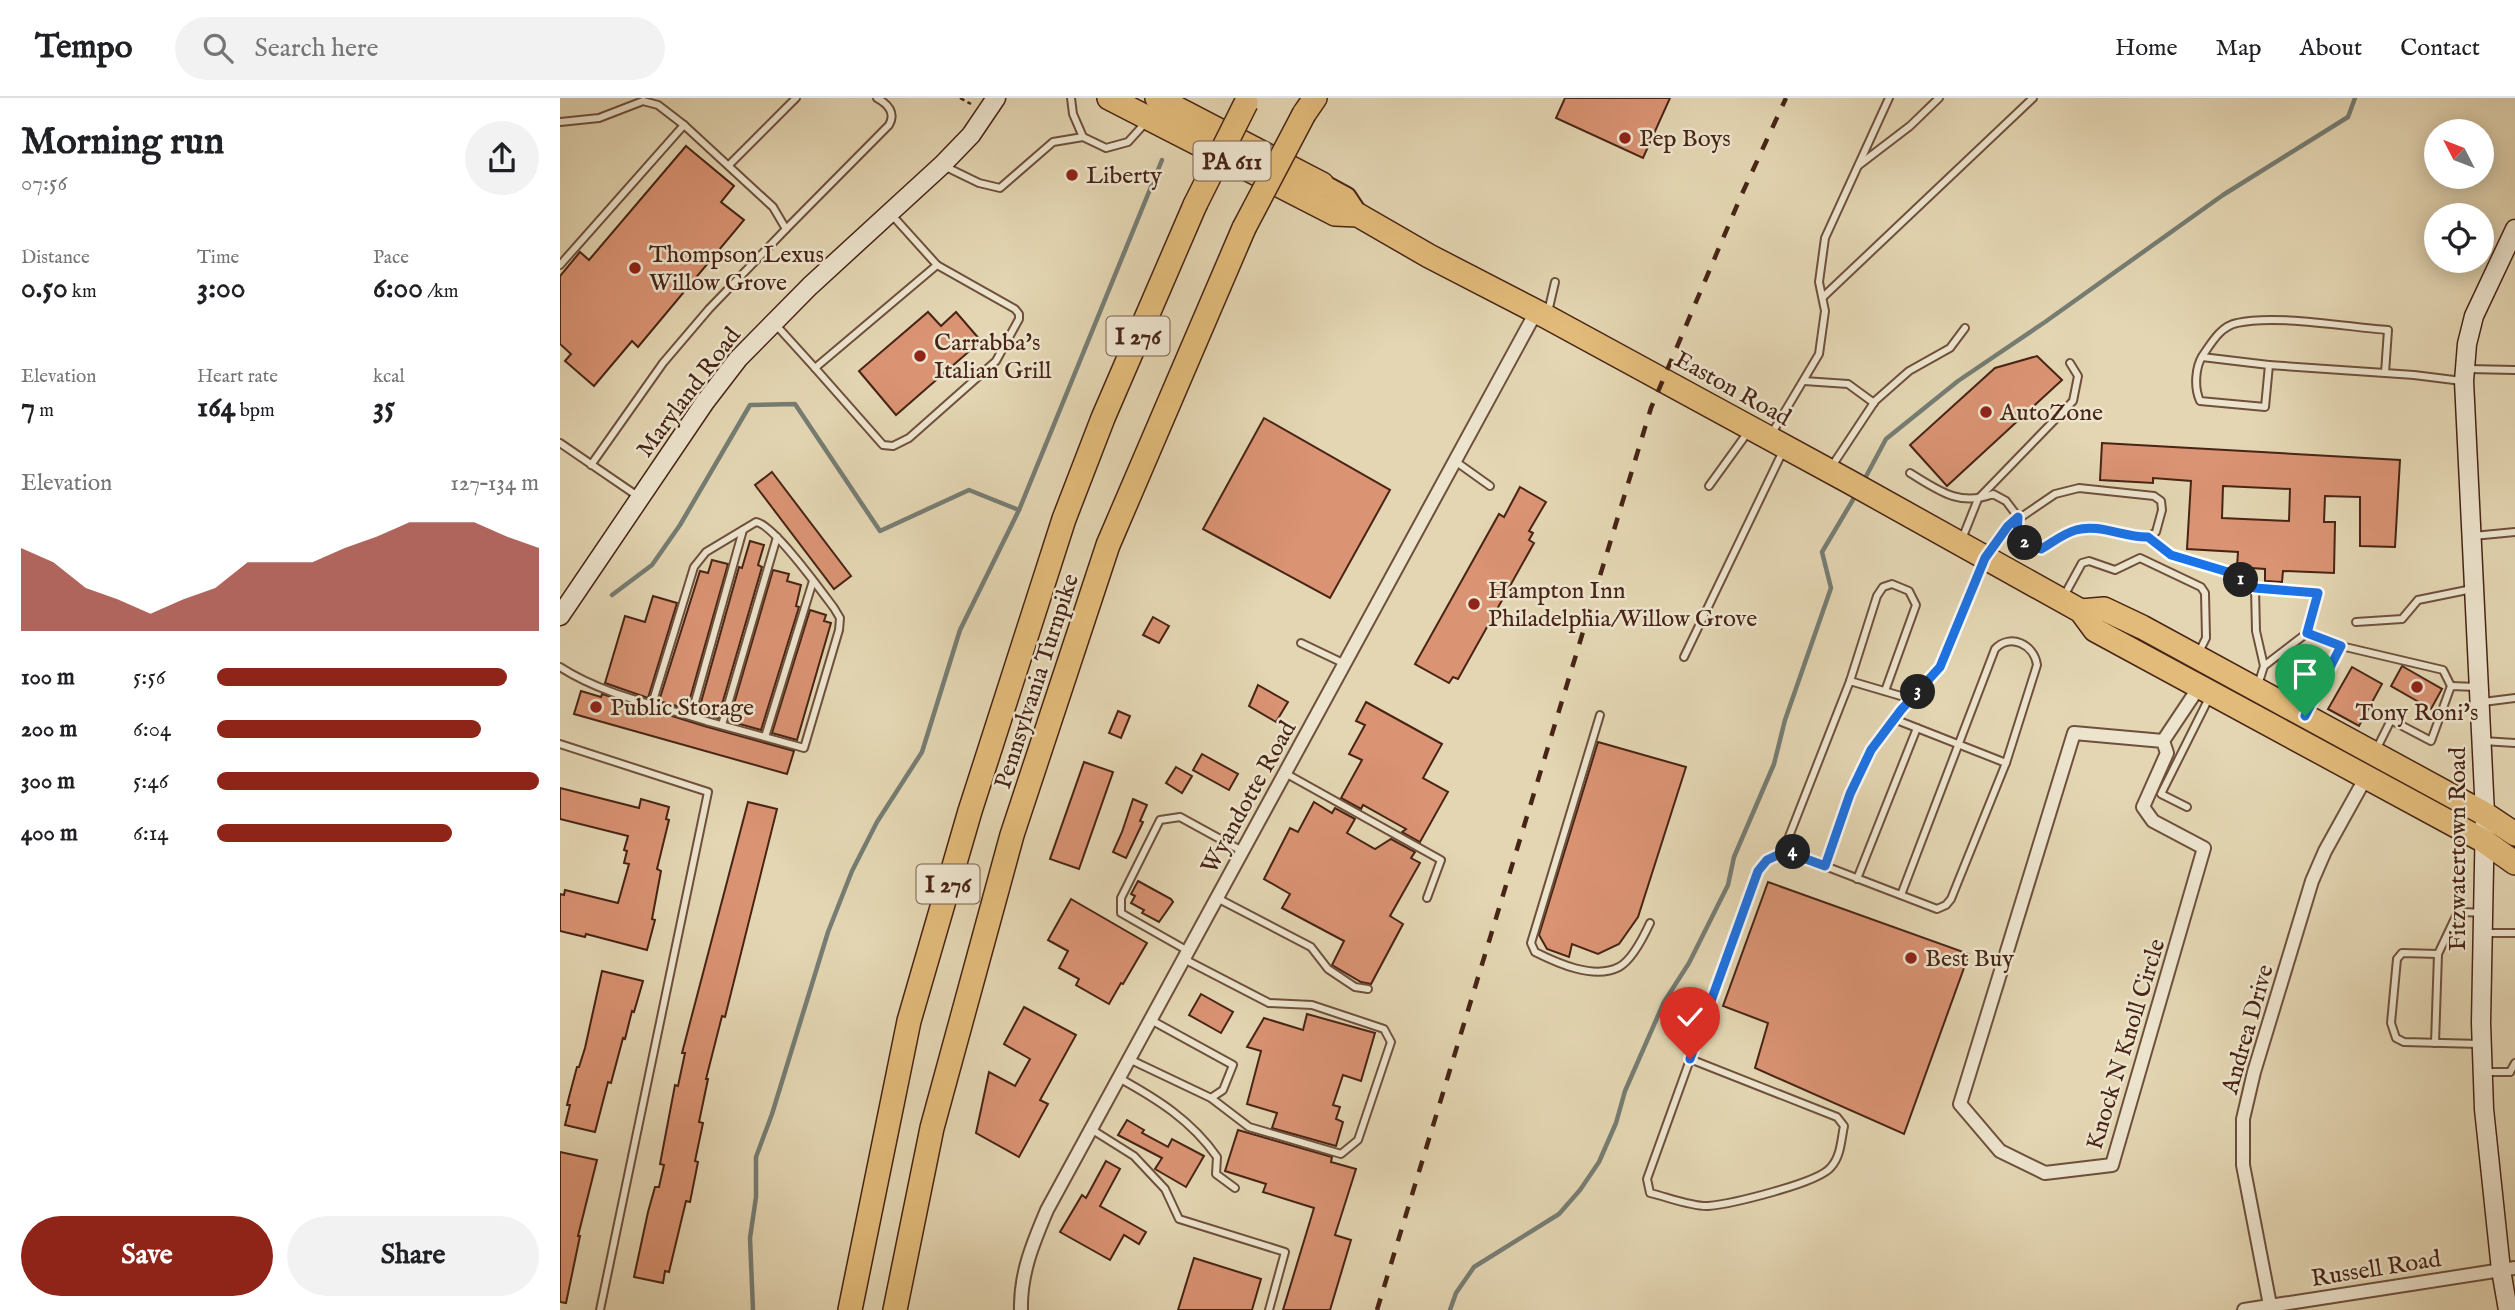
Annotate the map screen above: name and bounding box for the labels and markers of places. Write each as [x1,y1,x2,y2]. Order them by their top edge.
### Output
place label: Pep Boys [1639,124,1731,155]
marker: Pep Boys [1617,130,1633,146]
place label: Liberty [1086,161,1162,192]
marker: Liberty [1064,167,1080,183]
place label: Thompson Lexus Willow Grove [649,240,824,299]
marker: Thompson Lexus Willow Grove [627,260,643,276]
place label: Carrabba's Italian Grill [934,328,1052,387]
marker: Carrabba's Italian Grill [912,348,928,364]
place label: AutoZone [1999,398,2103,429]
marker: AutoZone [1978,404,1994,420]
pin: 2 [2008,526,2042,560]
pin: 1 [2224,562,2258,598]
place label: Hampton Inn Philadelphia/Willow Grove [1488,576,1757,635]
marker: Hampton Inn Philadelphia/Willow Grove [1466,596,1482,612]
pin [2275,644,2335,716]
pin: 3 [1900,674,1936,710]
marker: Tony Roni's [2409,679,2425,695]
place label: Public Storage [610,693,754,724]
place label: Tony Roni's [2356,698,2478,729]
marker: Public Storage [588,699,604,715]
pin: 4 [1776,834,1810,870]
place label: Best Buy [1925,944,2014,975]
marker: Best Buy [1903,950,1919,966]
pin [1660,987,1720,1059]

